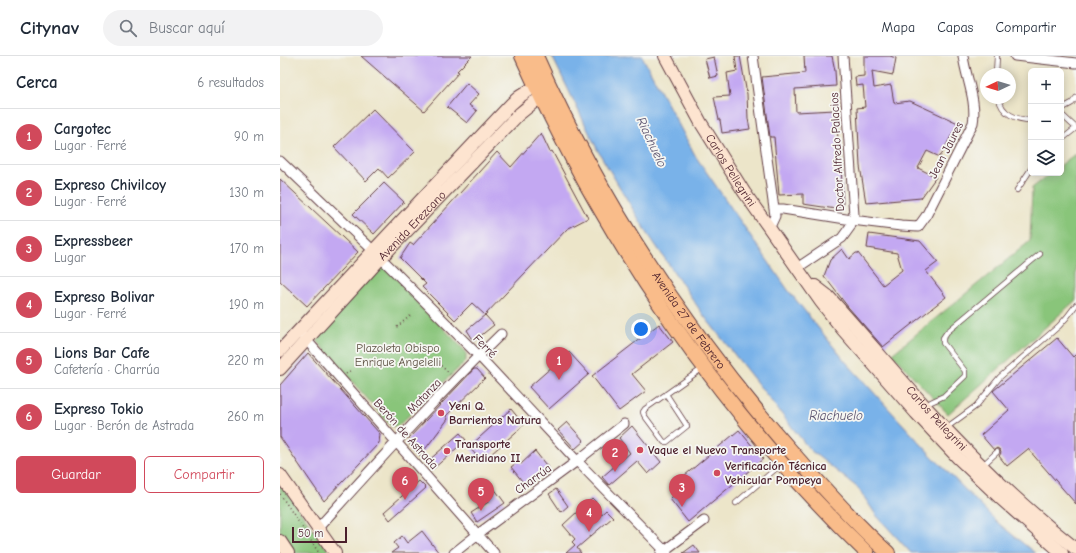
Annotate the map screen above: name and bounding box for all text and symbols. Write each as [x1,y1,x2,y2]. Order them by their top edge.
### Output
search box [103,10,383,46]
text: Citynav [20,17,79,39]
icon: search [117,17,139,39]
text: Buscar aquí [149,19,225,37]
text: Mapa [882,19,915,36]
text: Capas [937,19,973,36]
text: Compartir [995,19,1056,36]
north arrow [980,68,1016,104]
map controls [1028,68,1064,176]
button: + [1028,68,1064,104]
text: Cerca [16,73,58,92]
text: 6 resultados [197,75,264,90]
street label: Doctor Alfredo Palacios [827,92,847,212]
button: − [1028,104,1064,140]
water label: Riachuelo [634,114,670,170]
street label: Jean Jaures [926,119,966,181]
text: Cargotec [54,120,111,138]
text: 1 [26,129,32,144]
text: 90 m [234,129,264,144]
street label: Carlos Pellegrini [703,132,759,209]
text: Lugar · Ferré [54,138,126,153]
button: layers [1028,140,1064,176]
text: Expreso Chivilcoy [54,176,166,194]
text: 2 [26,185,32,200]
text: 130 m [229,185,264,200]
street label: Avenida Erezcano [375,188,449,263]
text: Lugar · Ferré [54,194,126,209]
text: Expressbeer [54,232,132,250]
text: 3 [26,241,32,256]
text: 170 m [230,241,264,256]
text: Lugar [54,250,86,265]
street label: Avenida 27 de Febrero [649,269,728,372]
text: Expreso Bolivar [54,288,154,306]
text: 4 [26,297,32,312]
text: 190 m [229,297,264,312]
text: Lugar · Ferré [54,306,126,321]
your location [631,319,651,339]
street label: Ferré [470,331,500,361]
park label: Plazoleta Obispo Enrique Angelelli [355,341,441,369]
text: Lions Bar Cafe [54,344,150,362]
pin: 1 [546,347,572,380]
text: 5 [26,353,32,368]
text: 220 m [227,353,264,368]
text: Cafetería · Charrúa [54,362,160,377]
street label: Matanza [404,376,444,416]
street label: Carlos Pellegrini [903,383,970,454]
street label: Berón de Astrada [371,396,441,472]
place label: Yeni Q. Barrientos Natura [449,399,541,427]
text: Expreso Tokio [54,400,144,418]
marker: Yeni Q. Barrientos Natura [436,408,446,418]
water label: Riachuelo [809,408,863,423]
text: 6 [26,409,32,424]
text: 260 m [227,409,264,424]
text: Lugar · Berón de Astrada [54,418,194,433]
place label: Transporte Meridiano II [455,437,520,465]
pin: 2 [602,439,628,472]
place label: Vaque el Nuevo Transporte [648,443,786,457]
marker: Vaque el Nuevo Transporte [635,445,645,455]
marker: Transporte Meridiano II [442,446,452,456]
button: Guardar [16,456,136,493]
button: Compartir [144,456,264,493]
place label: Verificación Técnica Vehicular Pompeya [725,459,827,487]
street label: Charrúa [512,461,554,497]
pin: 6 [392,467,418,500]
marker: Verificación Técnica Vehicular Pompeya [712,468,722,478]
pin: 3 [669,474,695,507]
pin: 5 [468,478,494,511]
pin: 4 [576,499,602,532]
scale bar [292,525,347,544]
text: 50 m [298,527,323,540]

